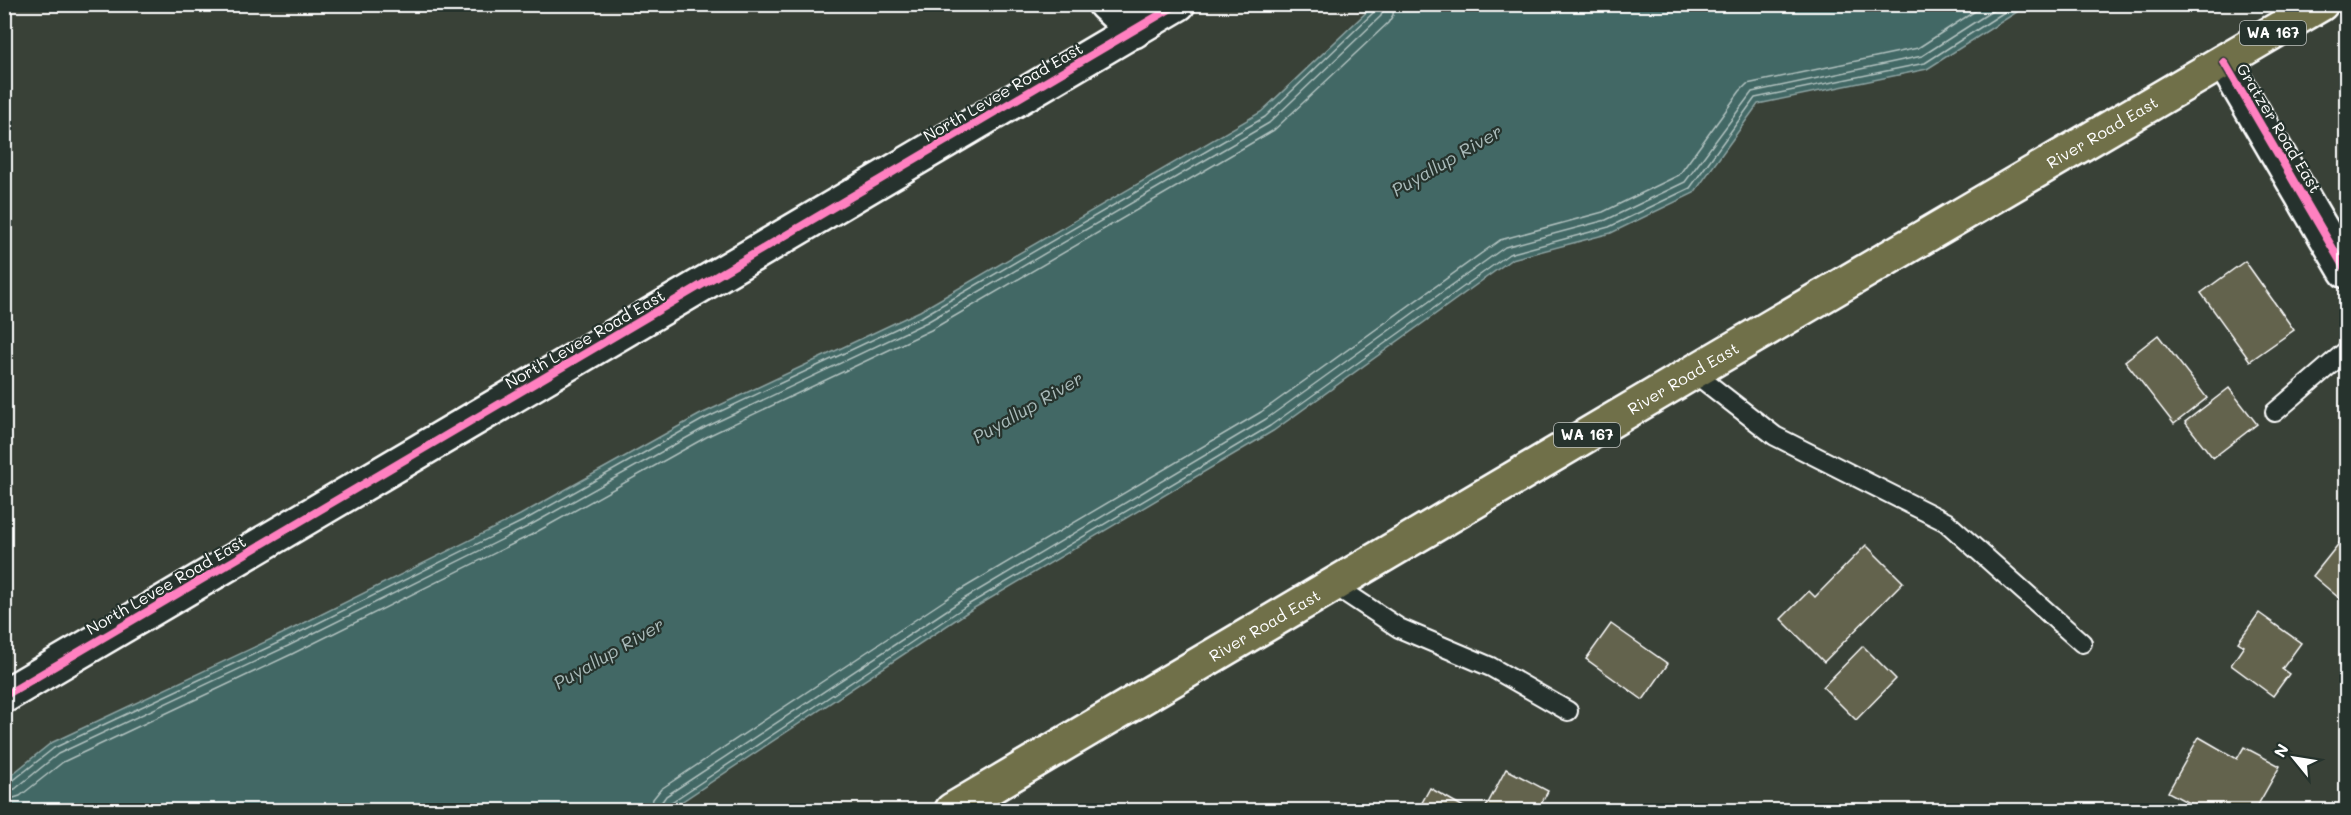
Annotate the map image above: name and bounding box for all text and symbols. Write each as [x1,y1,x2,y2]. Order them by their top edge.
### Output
road number: WA 167 [2240,21,2306,45]
street label: North Levee Road East [919,37,1086,146]
street label: Gratzer Road East [2232,59,2326,196]
street label: River Road East [2042,91,2161,173]
water label: Puyallup River [1387,119,1506,202]
street label: North Levee Road East [501,284,668,393]
street label: River Road East [1623,337,1742,419]
water label: Puyallup River [968,366,1087,449]
road number: WA 167 [1554,423,1620,447]
street label: North Levee Road East [82,530,249,639]
street label: River Road East [1205,584,1324,666]
water label: Puyallup River [549,612,668,695]
north arrow [2264,728,2324,788]
text: N [2268,740,2293,761]

